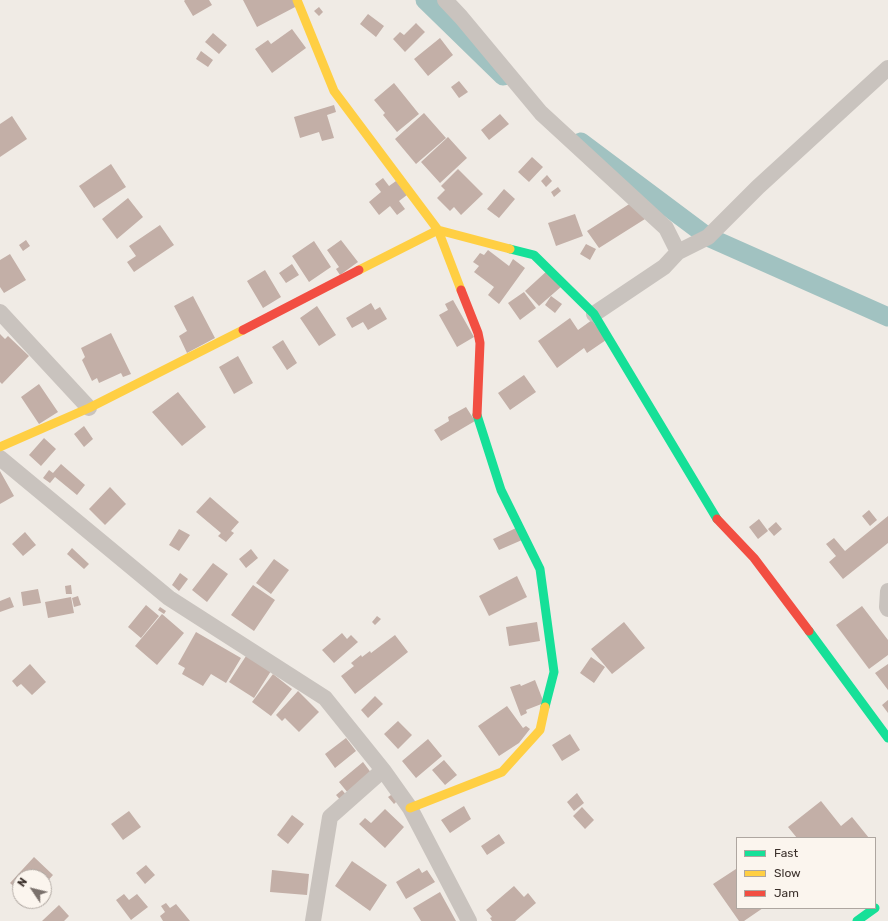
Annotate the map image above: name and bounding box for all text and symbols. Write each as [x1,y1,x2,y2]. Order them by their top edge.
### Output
legend [736,837,876,909]
text: Fast [774,846,798,860]
text: Slow [774,866,801,880]
north arrow [12,869,52,909]
text: N [15,875,30,889]
text: Jam [774,886,799,900]

